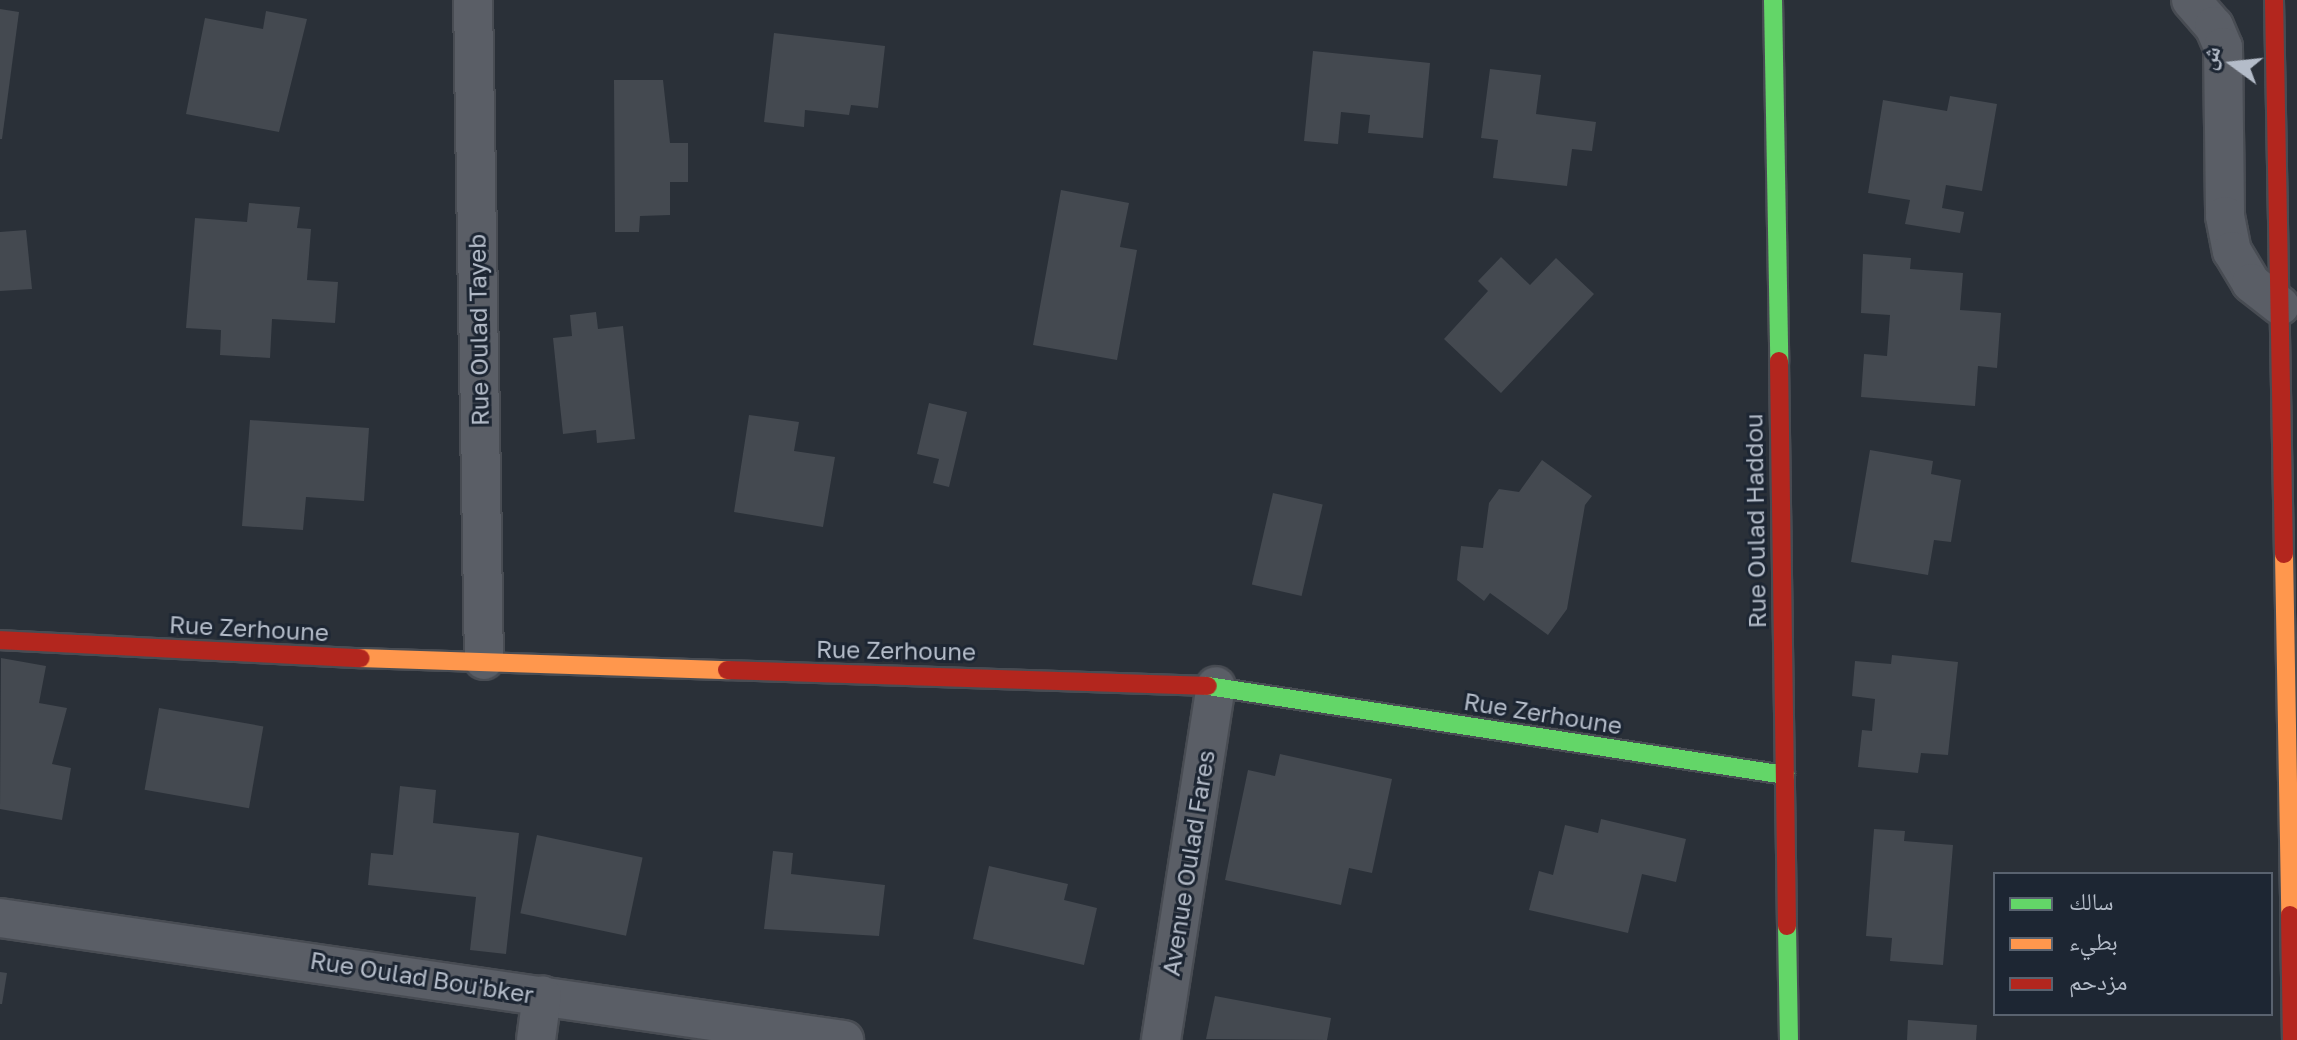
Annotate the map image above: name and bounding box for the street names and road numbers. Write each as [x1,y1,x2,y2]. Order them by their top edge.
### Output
street label: Rue Oulad Tayeb [462,234,494,426]
street label: Rue Oulad Haddou [1739,413,1771,629]
street label: Rue Zerhoune [168,609,330,647]
street label: Rue Zerhoune [816,634,976,666]
street label: Rue Zerhoune [1462,686,1624,740]
street label: Avenue Oulad Fares [1156,748,1220,978]
street label: Rue Oulad Bou'bker [308,945,536,1009]

